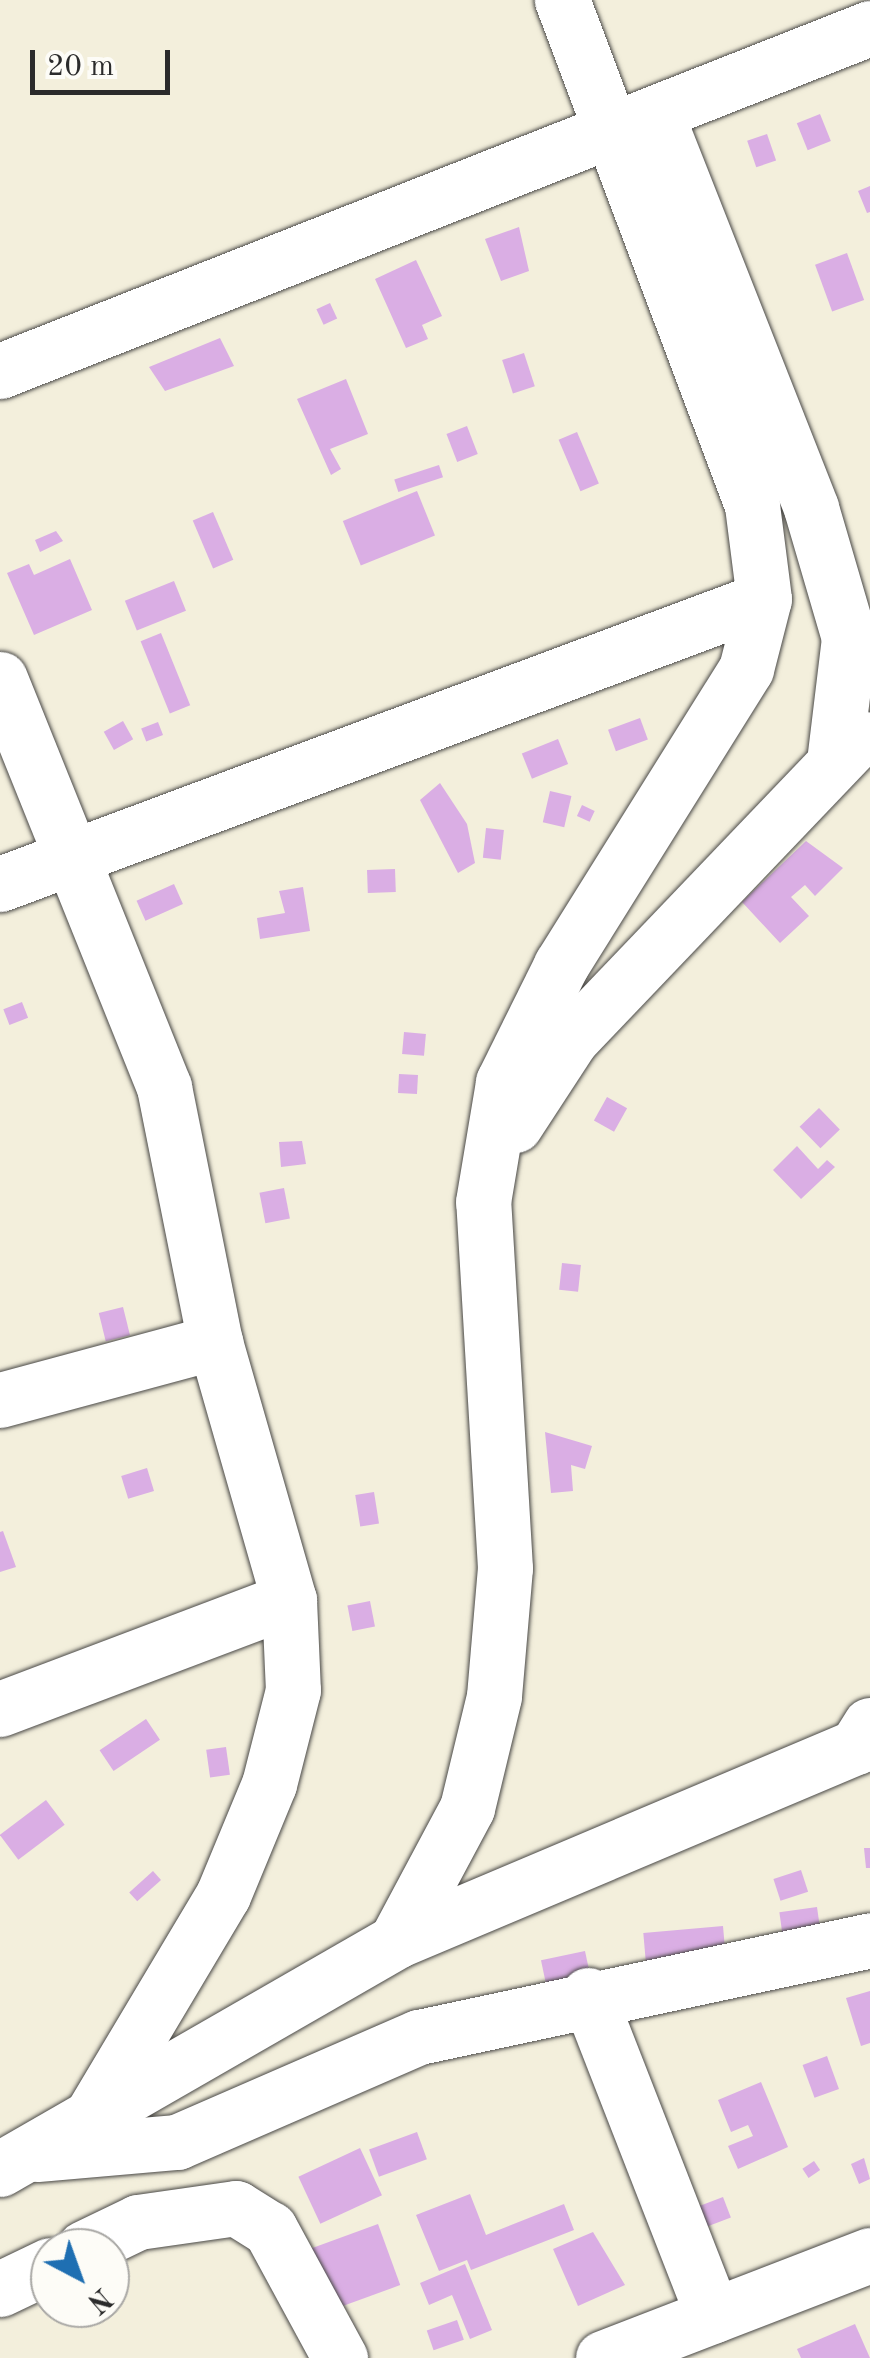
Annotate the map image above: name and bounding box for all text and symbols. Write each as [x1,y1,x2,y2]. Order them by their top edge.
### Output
scale bar [35,30,175,92]
text: 20 m [47,52,114,82]
north arrow [30,2228,130,2328]
text: N [81,2282,116,2317]

